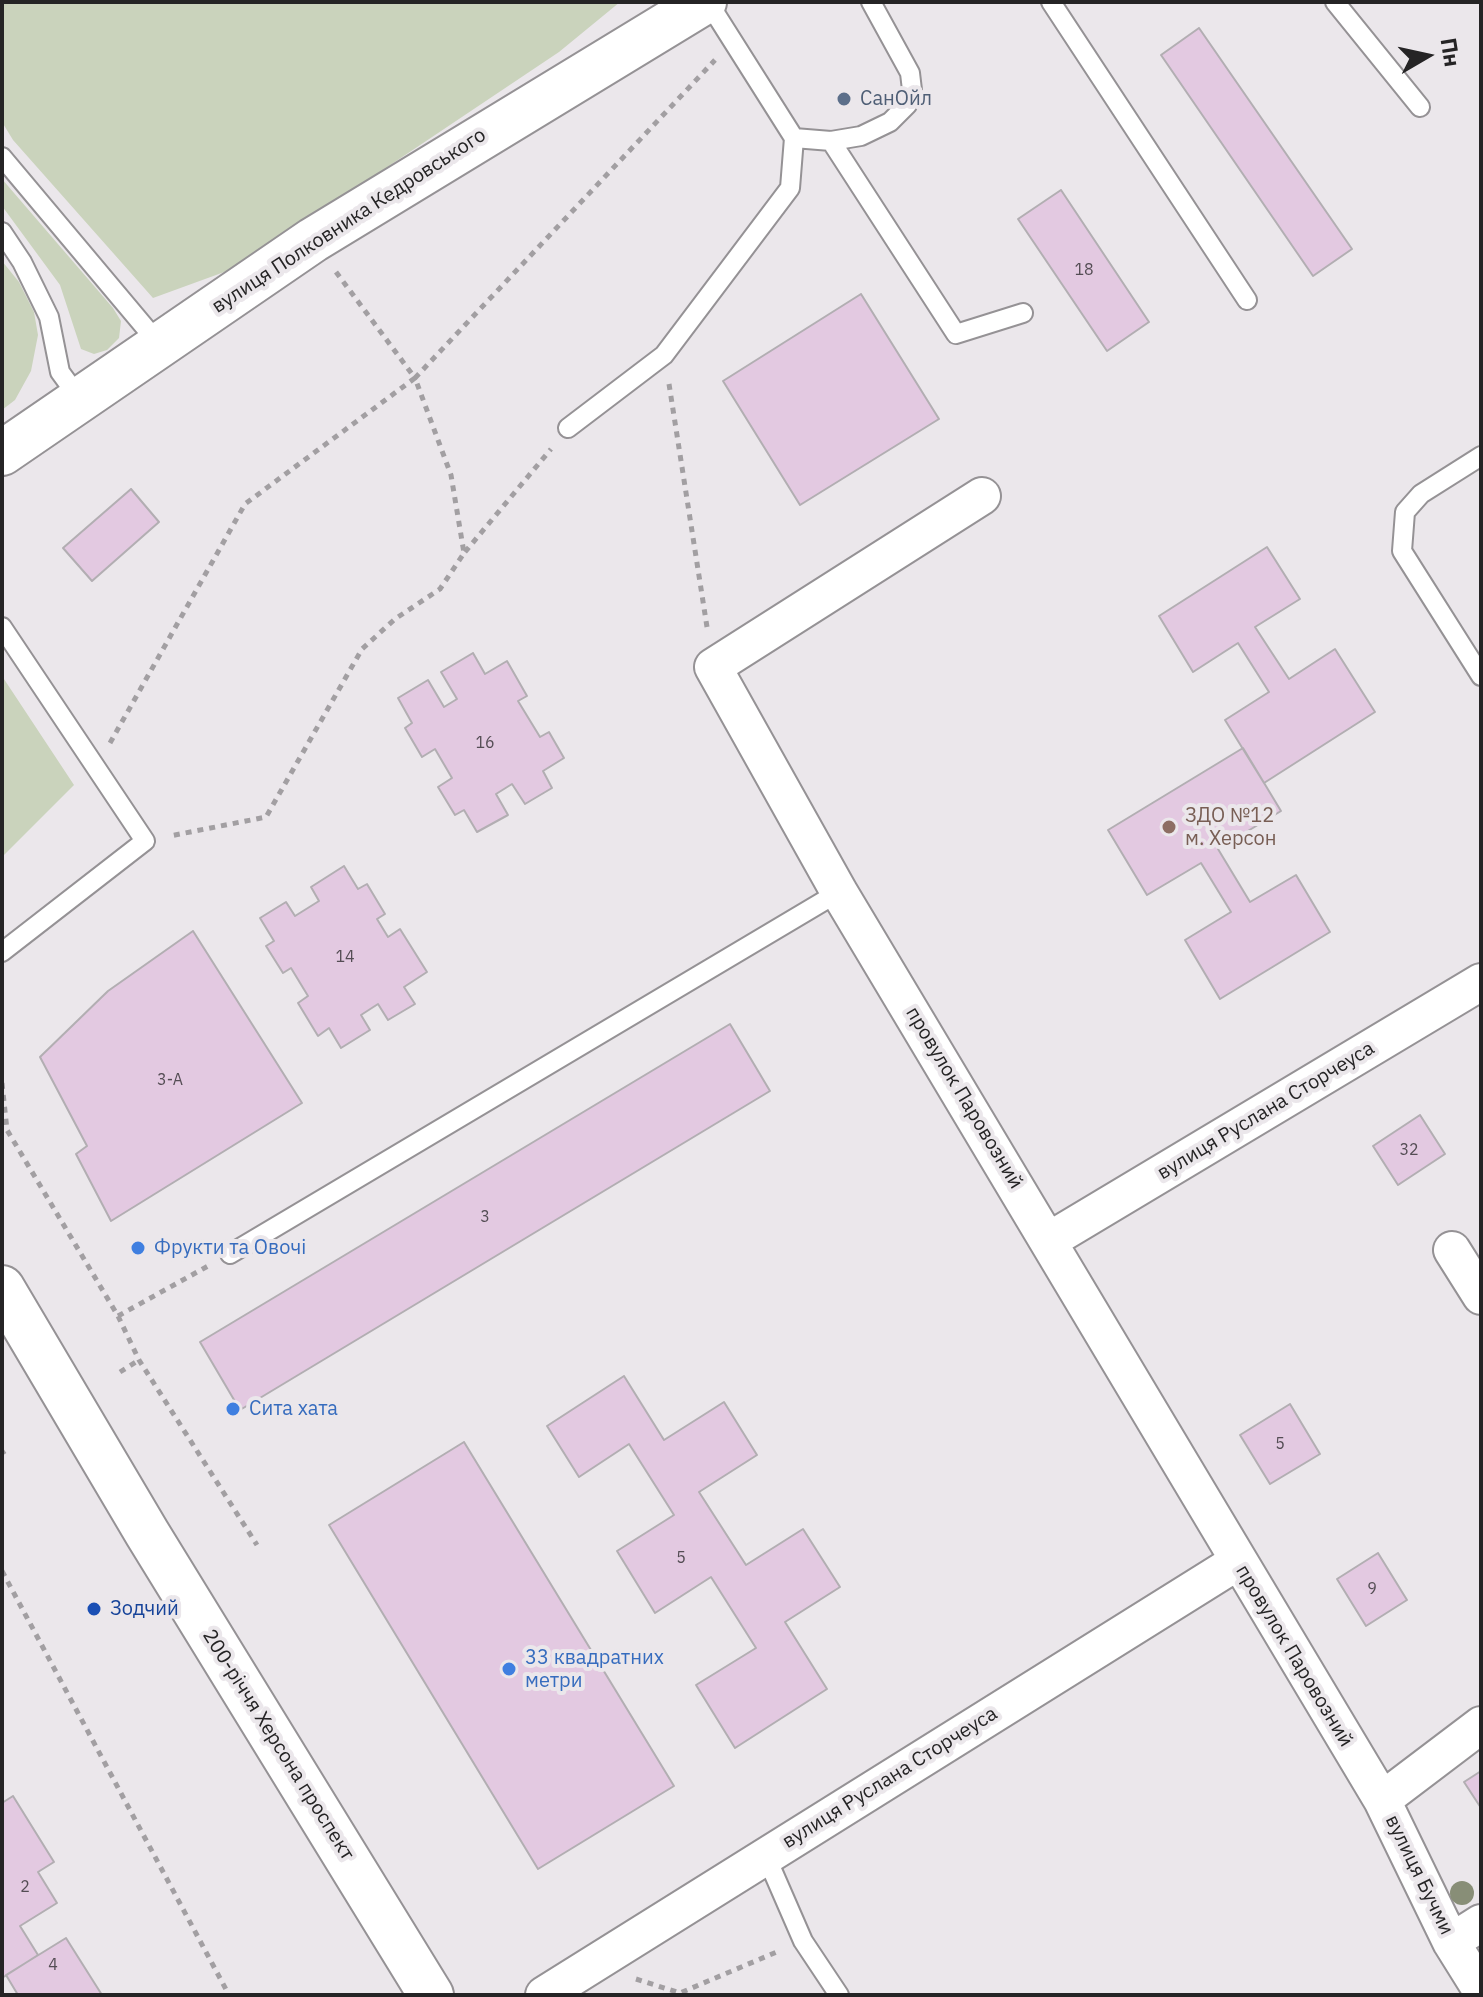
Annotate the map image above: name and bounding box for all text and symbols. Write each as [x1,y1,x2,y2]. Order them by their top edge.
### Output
north arrow [1387,16,1467,96]
text: Пн [1435,36,1468,69]
place label: СанОйл [860,87,932,111]
marker: СанОйл [835,90,853,108]
street label: вулиця Полковника Кедровського [208,123,490,319]
house number: 18 [1074,260,1094,280]
house number: 16 [475,733,495,753]
place label: ЗДО №12 м. Херсон [1185,804,1277,851]
marker: ЗДО №12 м. Херсон [1160,818,1178,836]
house number: 14 [335,947,355,967]
street label: провулок Паровозний [900,1003,1028,1193]
street label: вулиця Руслана Сторчеуса [1153,1037,1379,1185]
house number: 3-А [157,1070,183,1090]
house number: 32 [1399,1140,1419,1160]
house number: 3 [480,1207,490,1227]
place label: Фрукти та Овочі [154,1236,306,1260]
marker: Фрукти та Овочі [129,1239,147,1257]
place label: Сита хата [249,1397,338,1421]
marker: Сита хата [224,1400,242,1418]
house number: 5 [1275,1434,1285,1454]
house number: 5 [676,1548,686,1568]
street label: провулок Паровозний [1230,1561,1358,1751]
house number: 9 [1367,1579,1377,1599]
place label: Зодчий [110,1597,179,1621]
marker: Зодчий [85,1600,103,1618]
street label: 200-річчя Херсона проспект [197,1625,359,1865]
place label: 33 квадратних метри [525,1646,664,1693]
marker: 33 квадратних метри [500,1660,518,1678]
street label: вулиця Руслана Сторчеуса [778,1702,1002,1854]
street label: вулиця Бучми [1380,1811,1458,1939]
house number: 2 [20,1877,30,1897]
house number: 4 [48,1955,58,1975]

